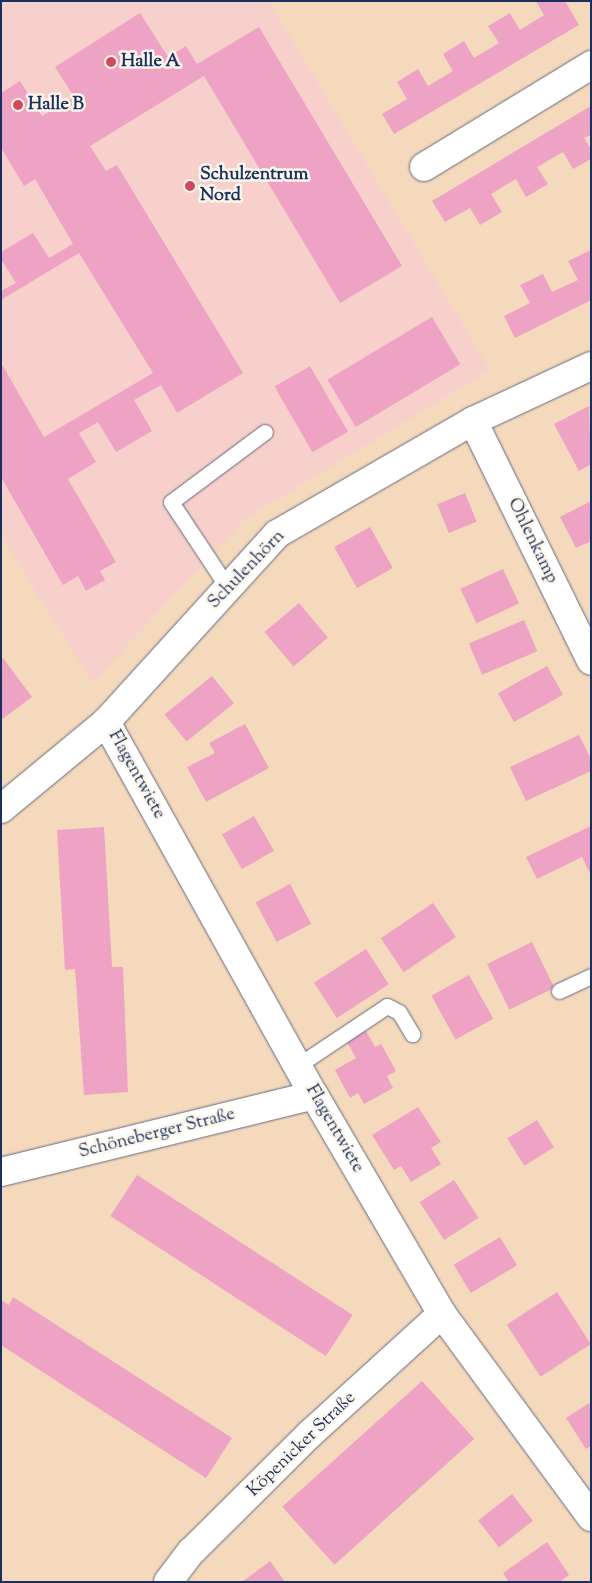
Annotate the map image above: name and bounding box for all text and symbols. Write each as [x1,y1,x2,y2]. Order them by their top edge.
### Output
place label: Halle A [121,51,180,73]
marker: Halle A [105,56,117,68]
place label: Halle B [28,94,84,116]
marker: Halle B [12,99,24,111]
place label: Schulzentrum Nord [200,165,308,208]
marker: Schulzentrum Nord [184,180,196,192]
street label: Ohlenkamp [502,495,562,587]
street label: Schulenhörn [204,526,290,614]
street label: Flagentwiete [103,727,169,823]
street label: Flagentwiete [300,1081,368,1177]
street label: Schöneberger Straße [77,1104,237,1164]
street label: Köpenicker Straße [243,1388,361,1502]

